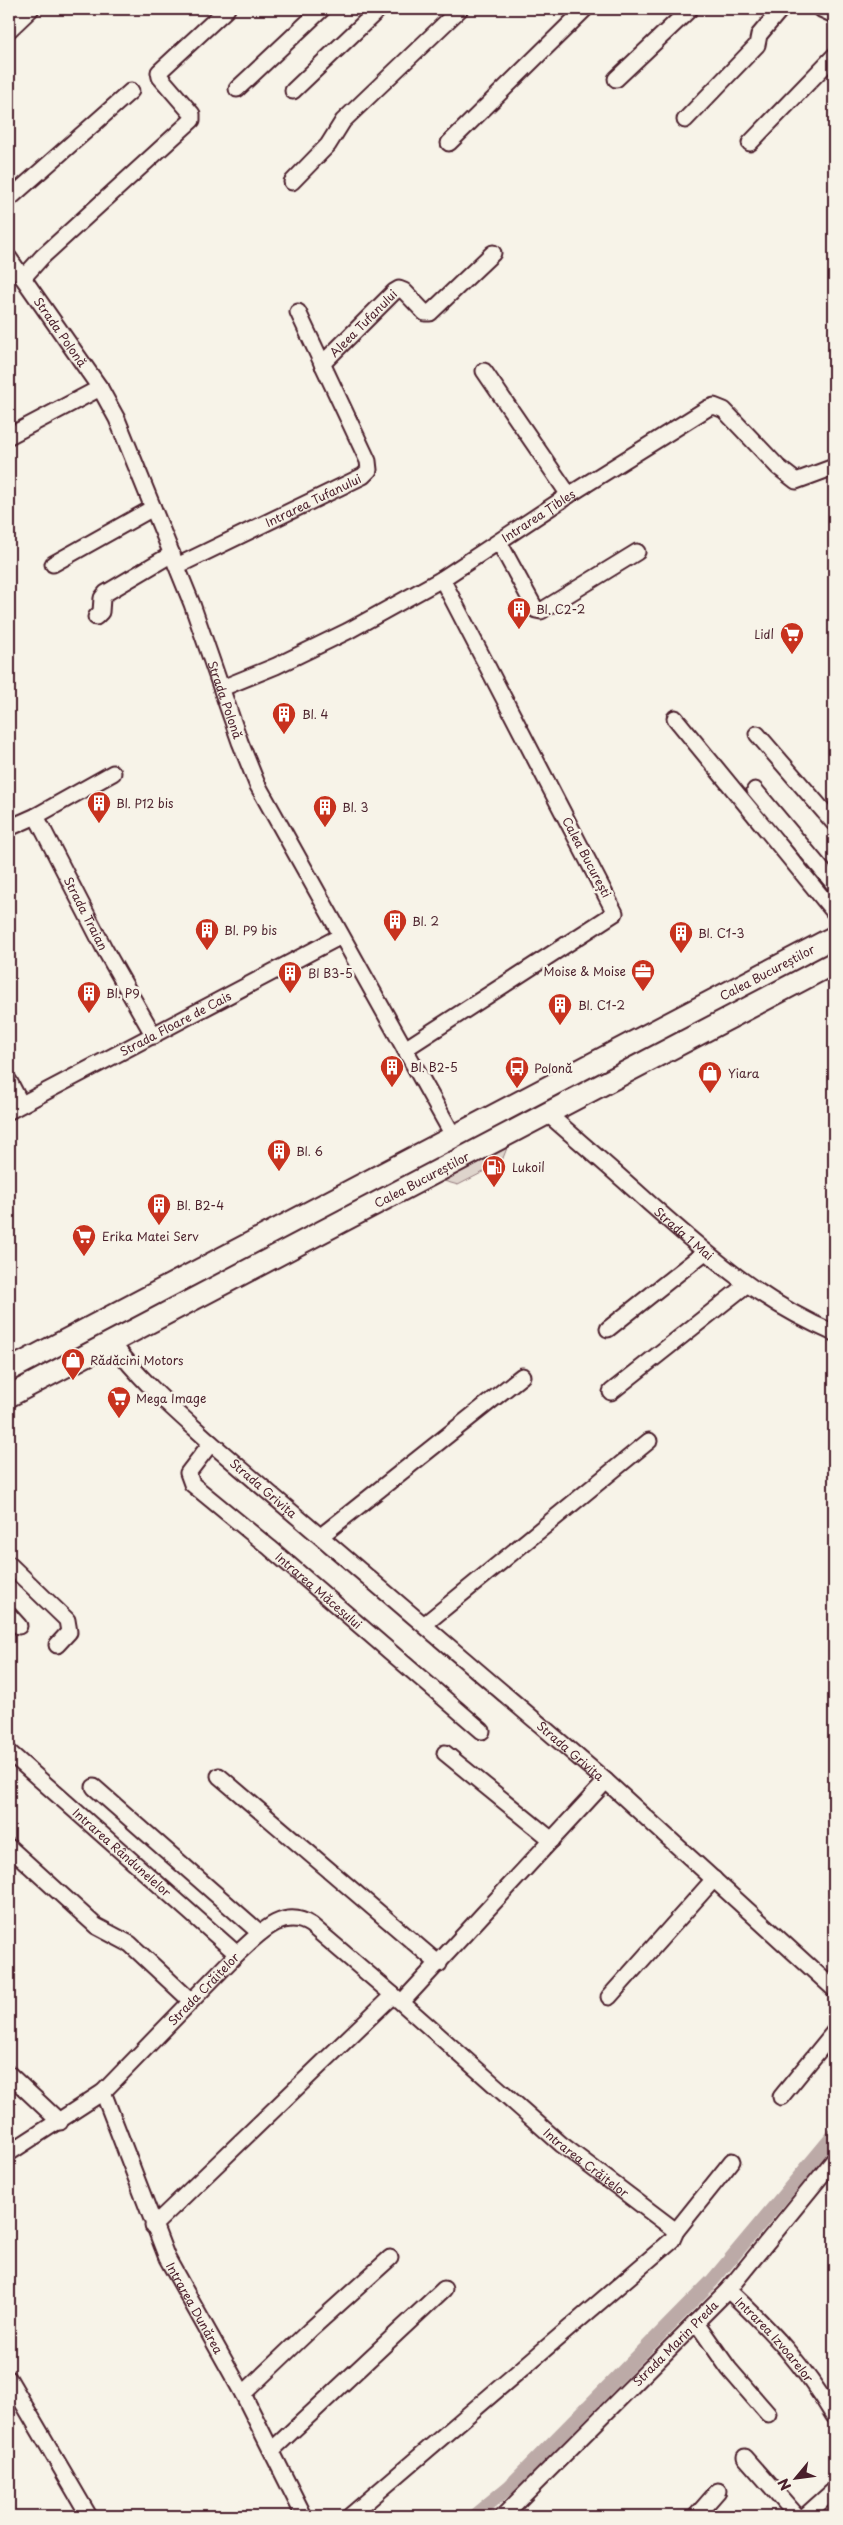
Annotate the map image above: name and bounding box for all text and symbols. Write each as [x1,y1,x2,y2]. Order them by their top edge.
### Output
street label: Aleea Tufanului [325,285,401,361]
street label: Strada Polonă [30,293,92,371]
street label: Intrarea Tufanului [262,469,364,531]
street label: Intrarea Țibleș [498,484,579,546]
building icon: Bl. C2-2 [506,596,532,630]
place label: Bl. C2-2 [536,600,585,618]
supermarket icon: Lidl [779,621,805,655]
place label: Lidl [754,625,774,643]
street label: Strada Polonă [203,658,247,742]
building icon: Bl. 4 [271,701,297,735]
place label: Bl. 4 [302,705,329,723]
building icon: Bl. P12 bis [86,790,112,824]
place label: Bl. P12 bis [116,794,174,812]
building icon: Bl. 3 [312,794,338,828]
place label: Bl. 3 [342,798,369,816]
street label: Calea București [558,813,616,901]
street label: Strada Traian [60,873,113,953]
building icon: Bl. 2 [382,908,408,942]
place label: Bl. 2 [412,912,439,930]
building icon: Bl. P9 bis [194,917,220,951]
building icon: Bl. C1-3 [668,920,694,954]
place label: Bl. P9 bis [224,921,278,939]
place label: Bl. C1-3 [698,924,745,942]
street label: Calea Bucureștilor [716,940,818,1005]
office icon: Moise & Moise [630,958,656,992]
building icon: Bl B3-5 [277,960,303,994]
place label: Moise & Moise [543,962,626,980]
place label: Bl B3-5 [308,964,353,982]
building icon: Bl. P9 [76,980,102,1014]
place label: Bl. P9 [106,984,140,1002]
street label: Strada Floare de Cais [116,986,235,1060]
building icon: Bl. C1-2 [547,992,573,1026]
place label: Bl. C1-2 [578,996,625,1014]
building icon: Bl. B2-5 [379,1054,405,1088]
bus stop icon: Polonă [504,1055,530,1089]
place label: Bl. B2-5 [410,1058,458,1076]
place label: Polonă [534,1059,573,1077]
shop icon: Yiara [697,1060,723,1094]
place label: Yiara [728,1064,760,1082]
building icon: Bl. 6 [266,1138,292,1172]
place label: Bl. 6 [296,1142,323,1160]
street label: Calea Bucureștilor [371,1147,473,1212]
fuel station icon: Lukoil [481,1154,507,1188]
place label: Lukoil [512,1158,545,1176]
building icon: Bl. B2-4 [146,1192,172,1226]
place label: Bl. B2-4 [176,1196,224,1214]
street label: Strada 1 Mai [650,1203,718,1264]
supermarket icon: Erika Matei Serv [71,1223,97,1257]
place label: Erika Matei Serv [102,1227,199,1245]
shop icon: Rădăcini Motors [60,1347,86,1381]
place label: Rădăcini Motors [90,1351,184,1369]
supermarket icon: Mega Image [106,1385,132,1419]
place label: Mega Image [136,1389,206,1407]
street label: Strada Grivița [226,1454,302,1522]
street label: Intrarea Măceșului [272,1548,366,1633]
street label: Strada Grivița [533,1717,609,1785]
street label: Intrarea Rândunelelor [69,1804,175,1901]
street label: Strada Crăițelor [164,1948,243,2029]
street label: Intrarea Crăițelor [539,2123,633,2202]
street label: Intrarea Dunărea [162,2259,228,2357]
street label: Intrarea Izvoarelor [732,2293,818,2386]
street label: Strada Marin Preda [628,2296,722,2390]
north arrow [770,2452,820,2502]
text: N [772,2475,796,2494]

